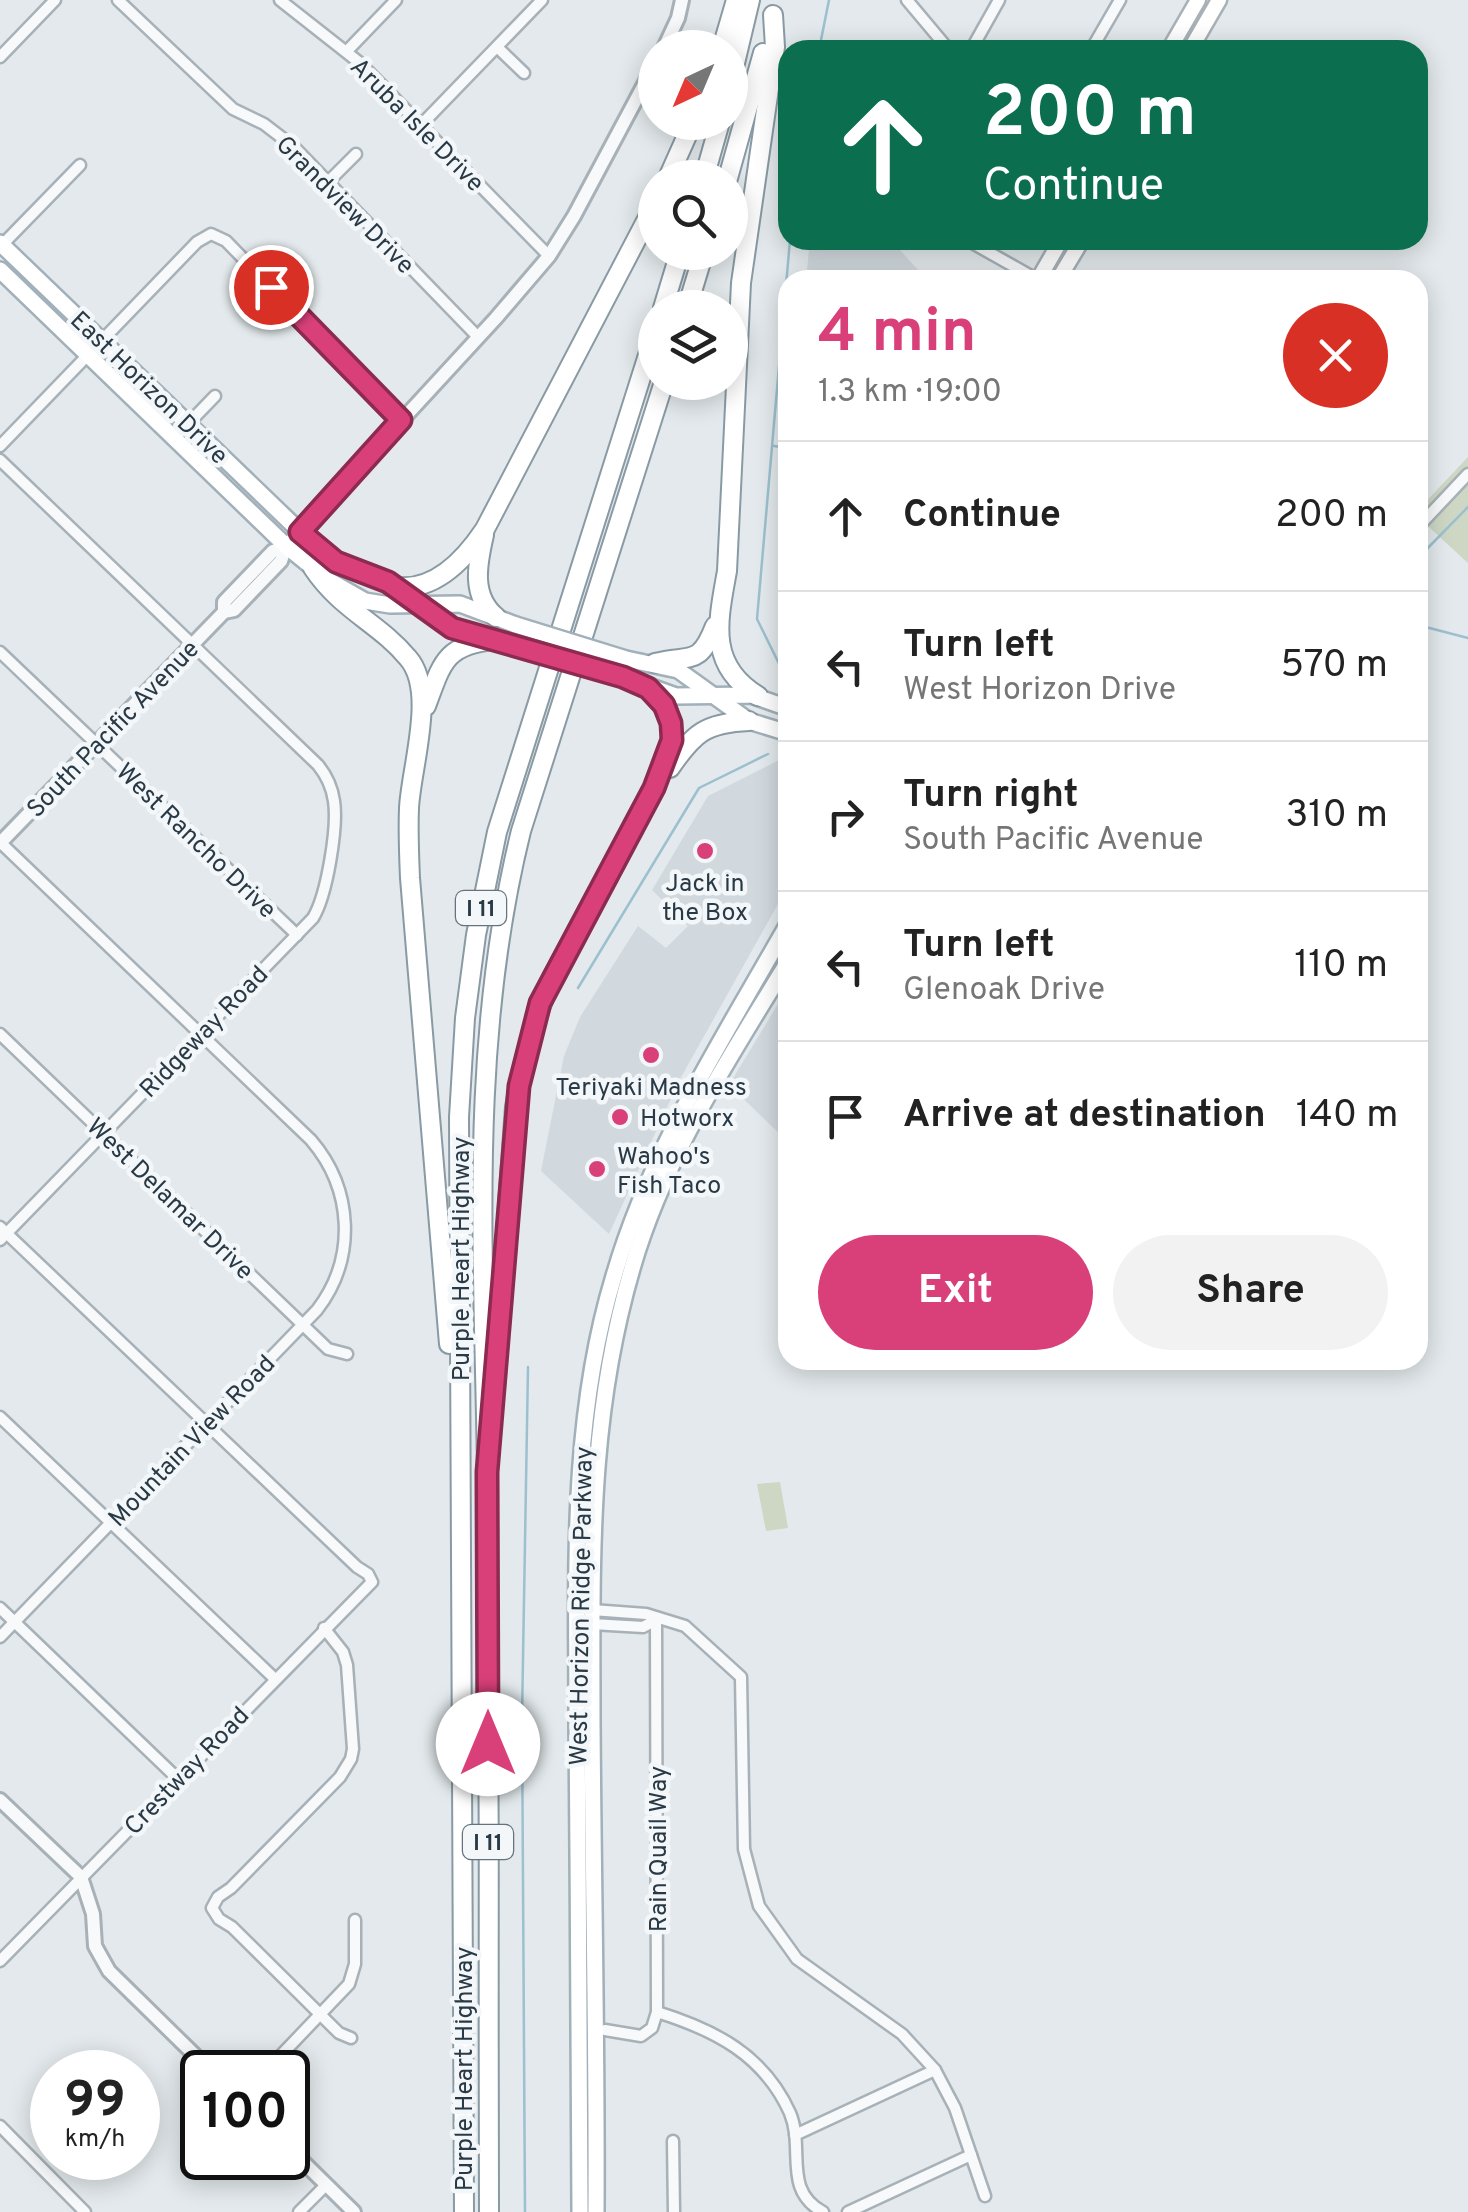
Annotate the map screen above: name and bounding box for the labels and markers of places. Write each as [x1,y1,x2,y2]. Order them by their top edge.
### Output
pin [229,245,314,330]
marker: Jack in the Box [694,840,716,862]
place label: Jack in the Box [662,869,748,930]
marker: Teriyaki Madness [640,1044,662,1066]
place label: Teriyaki Madness [555,1073,747,1105]
place label: Hotworx [640,1104,734,1136]
marker: Hotworx [609,1106,631,1128]
place label: Wahoo's Fish Taco [617,1142,721,1203]
marker: Wahoo's Fish Taco [586,1158,608,1180]

